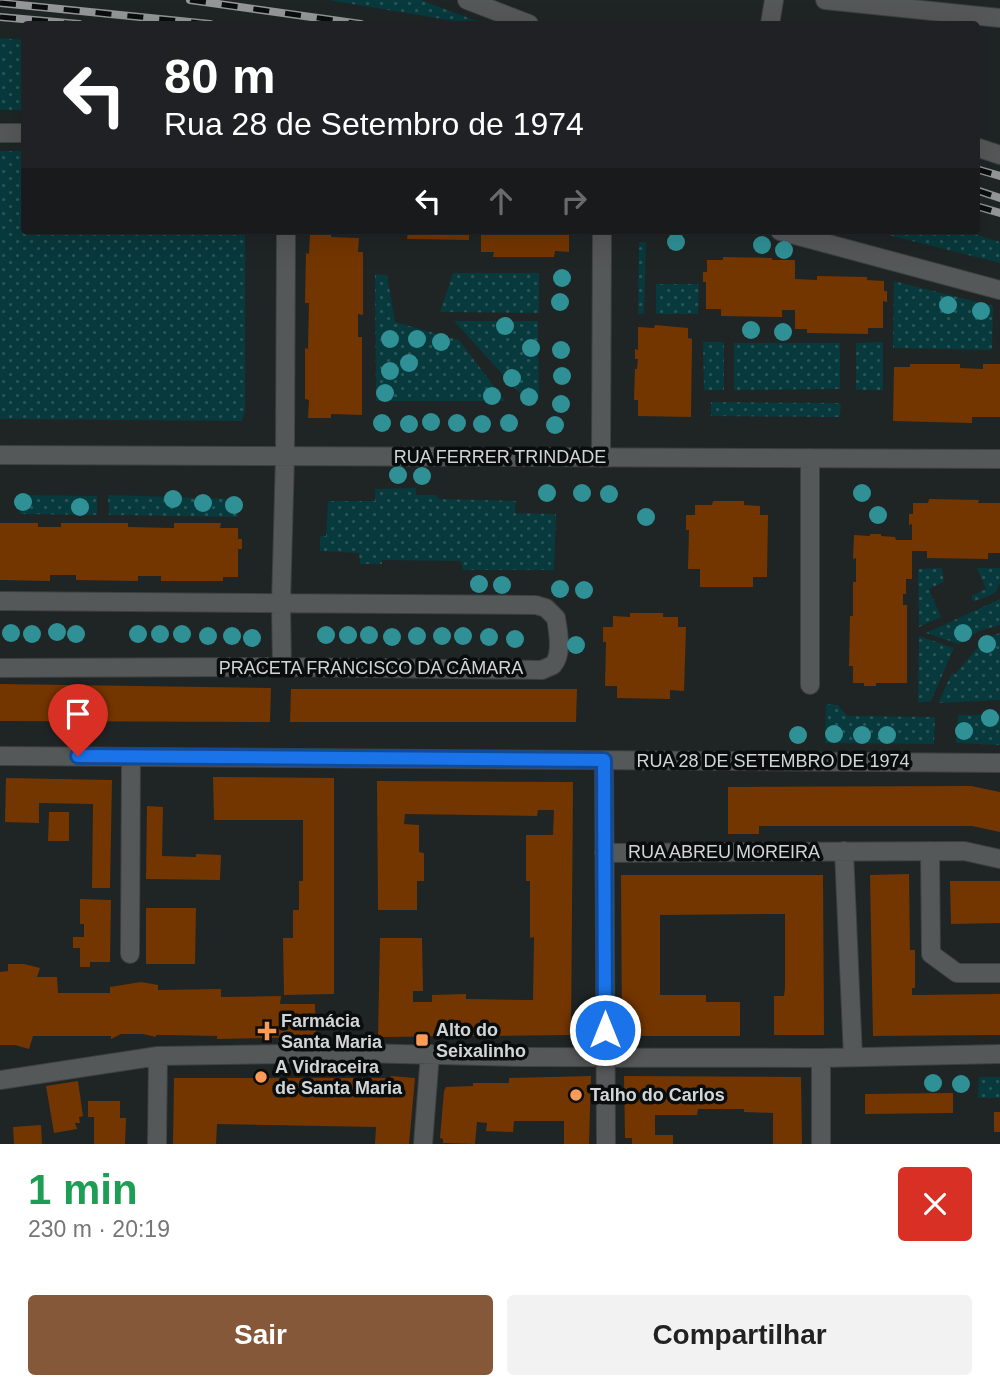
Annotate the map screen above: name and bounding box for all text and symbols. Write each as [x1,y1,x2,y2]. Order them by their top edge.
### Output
icon: left [49,49,140,140]
text: 80 m [164,49,276,103]
text: Rua 28 de Setembro de 1974 [164,106,584,142]
icon: left [409,182,447,220]
icon: ahead [482,182,520,220]
icon: right [555,182,593,220]
street label: RUA FERRER TRINDADE [394,447,606,467]
street label: PRACETA FRANCISCO DA CÂMARA [219,658,523,678]
pin [48,684,108,756]
icon: arrive [59,695,97,733]
street label: RUA 28 DE SETEMBRO DE 1974 [636,751,910,771]
street label: RUA ABREU MOREIRA [628,842,820,862]
position arrow [568,993,642,1067]
place label: Farmácia Santa Maria [281,1011,383,1052]
place label: Alto do Seixalinho [436,1020,526,1061]
marker: Farmácia Santa Maria [259,1023,275,1039]
marker: Alto do Seixalinho [414,1032,430,1048]
place label: A Vidraceira de Santa Maria [275,1057,403,1098]
marker: A Vidraceira de Santa Maria [253,1069,269,1085]
place label: Talho do Carlos [590,1085,725,1105]
marker: Talho do Carlos [568,1087,584,1103]
text: 1 min [28,1166,138,1213]
button: close [898,1167,972,1241]
text: 230 m · 20:19 [28,1216,170,1242]
button: Sair [28,1295,493,1375]
button: Compartilhar [507,1295,972,1375]

